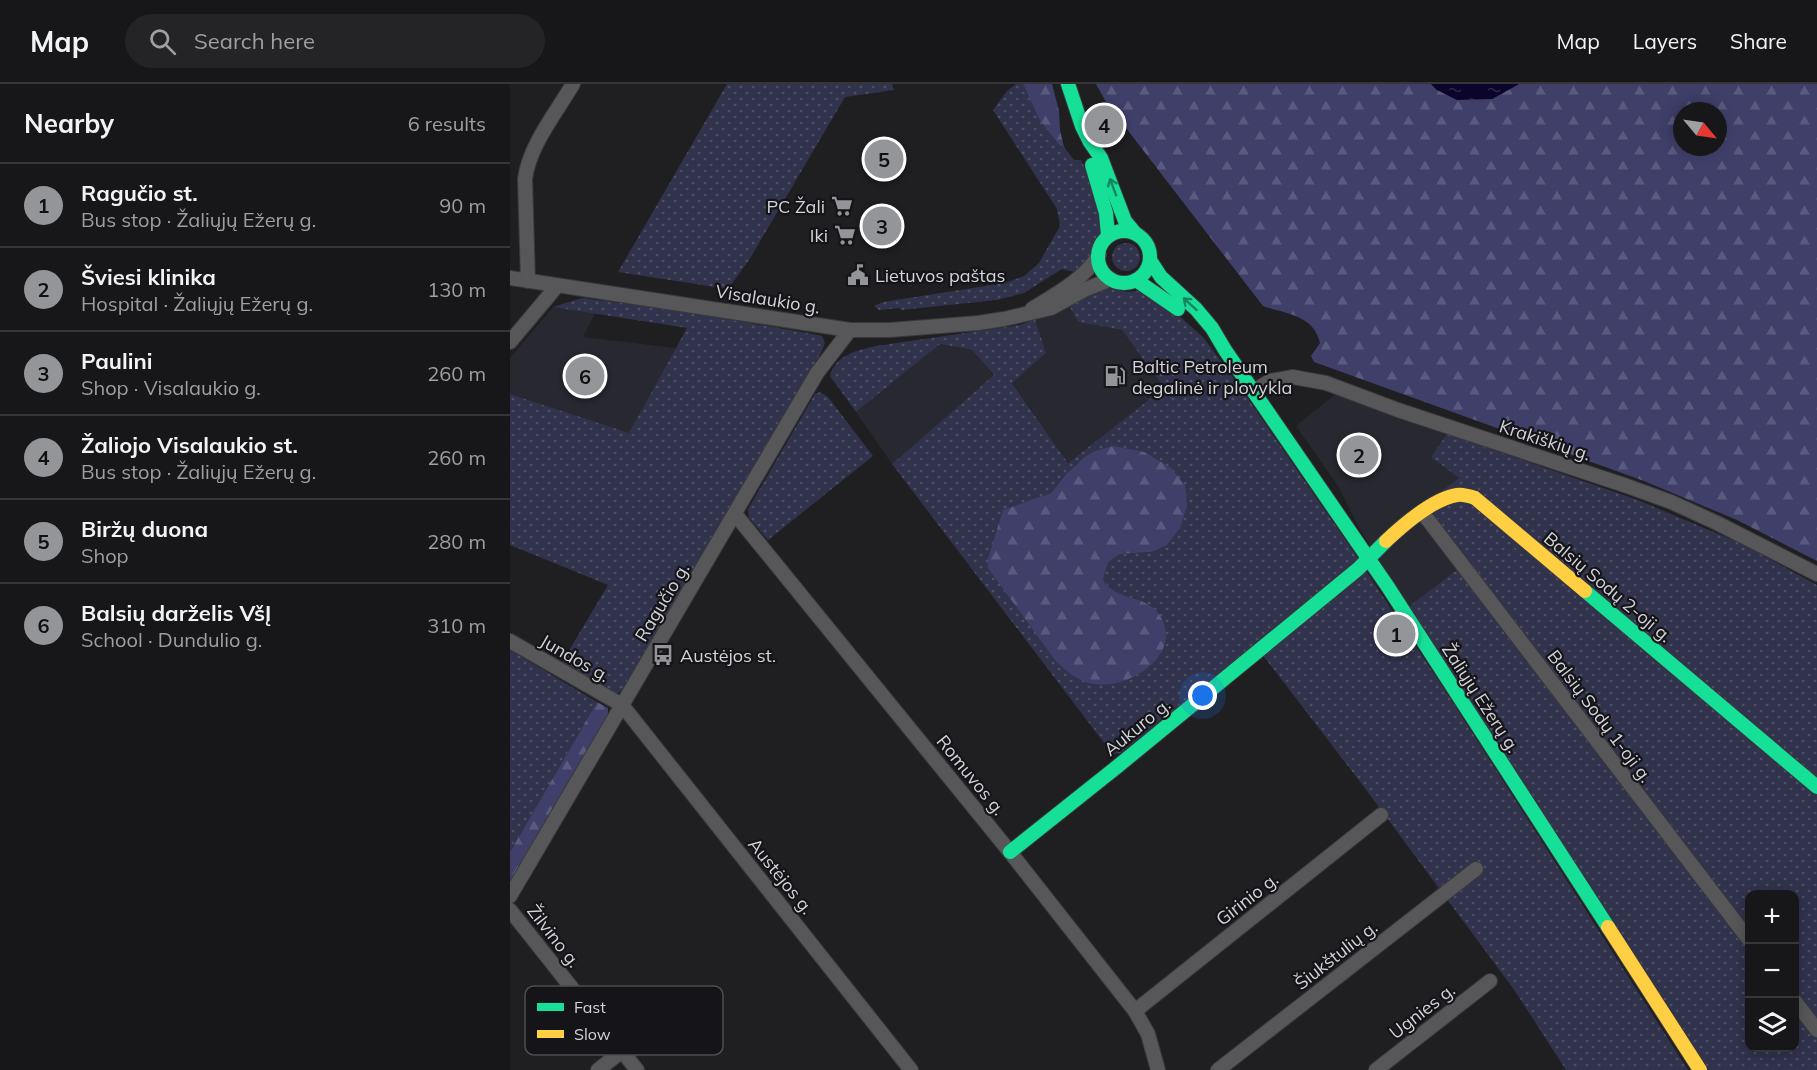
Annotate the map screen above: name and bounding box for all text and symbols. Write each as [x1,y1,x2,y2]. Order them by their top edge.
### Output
search box [125,14,545,68]
text: Map [30,24,89,59]
icon: search [146,25,179,58]
text: Search here [194,27,315,55]
text: Map [1557,28,1600,54]
text: Layers [1633,28,1697,54]
text: Share [1730,28,1787,54]
pin: 4 [1084,102,1124,147]
north arrow [1673,102,1727,156]
text: Nearby [24,107,114,140]
text: 6 results [408,111,486,136]
pin: 5 [864,136,904,182]
text: Ragučio st. [81,179,198,207]
one-way arrow [1107,179,1118,197]
text: 1 [38,193,50,218]
text: 90 m [439,193,486,218]
supermarket icon: PC Žali [830,194,854,218]
place label: PC Žali [766,195,825,218]
pin: 3 [862,204,902,248]
text: Bus stop · Žaliųjų Ežerų g. [81,207,316,232]
supermarket icon: Iki [833,223,857,247]
place label: Iki [810,224,828,247]
text: Šviesi klinika [81,263,216,291]
public building icon: Lietuvos paštas [846,263,870,287]
place label: Lietuvos paštas [875,264,1005,287]
text: 2 [38,277,50,302]
text: 130 m [427,277,486,302]
street label: Visalaukio g. [714,279,822,319]
text: Hospital · Žaliųjų Ežerų g. [81,291,313,316]
one-way arrow [1183,297,1198,311]
text: Paulini [81,347,152,375]
pin: 6 [566,354,604,398]
place label: Baltic Petroleum degalinė ir plovykla [1132,355,1292,399]
text: 3 [38,361,50,386]
text: 260 m [427,361,486,386]
fuel station icon: Baltic Petroleum degalinė ir plovykla [1103,364,1127,388]
text: Shop · Visalaukio g. [81,375,261,400]
street label: Krakiškių g. [1496,414,1594,466]
text: Žaliojo Visalaukio st. [81,431,298,459]
pin: 2 [1340,432,1378,478]
text: 4 [38,445,50,470]
text: 260 m [427,445,486,470]
text: Bus stop · Žaliųjų Ežerų g. [81,459,316,484]
text: Biržų duona [81,515,208,543]
street label: Balsių Sodų 2-oji g. [1539,527,1677,647]
text: 5 [38,529,50,554]
text: 280 m [427,529,486,554]
text: Shop [81,543,129,568]
street label: Ragučio g. [630,559,694,645]
text: Balsių darželis VšĮ [81,599,271,627]
pin: 1 [1376,612,1416,656]
text: 6 [38,613,50,638]
text: 310 m [427,613,486,638]
text: School · Dundulio g. [81,627,262,652]
street label: Jundos g. [536,629,614,687]
street label: Žaliųjų Ežerų g. [1437,639,1525,757]
bus stop icon: Austėjos st. [651,643,675,667]
place label: Austėjos st. [680,644,776,667]
street label: Balsių Sodų 1-oji g. [1543,645,1657,787]
your location [1188,681,1217,710]
street label: Aukuro g. [1099,693,1175,761]
street label: Romuvos g. [932,730,1010,820]
street label: Austėjos g. [743,833,819,919]
street label: Girinio g. [1211,867,1283,931]
map controls [1745,890,1799,1052]
button: + [1745,890,1799,944]
street label: Žilvino g. [522,900,586,972]
street label: Šiukštulių g. [1290,915,1382,995]
button: − [1745,944,1799,998]
street label: Ugnies g. [1385,978,1459,1044]
legend [525,986,723,1055]
text: Fast [574,997,606,1017]
button: layers [1745,998,1799,1052]
text: Slow [574,1024,611,1044]

